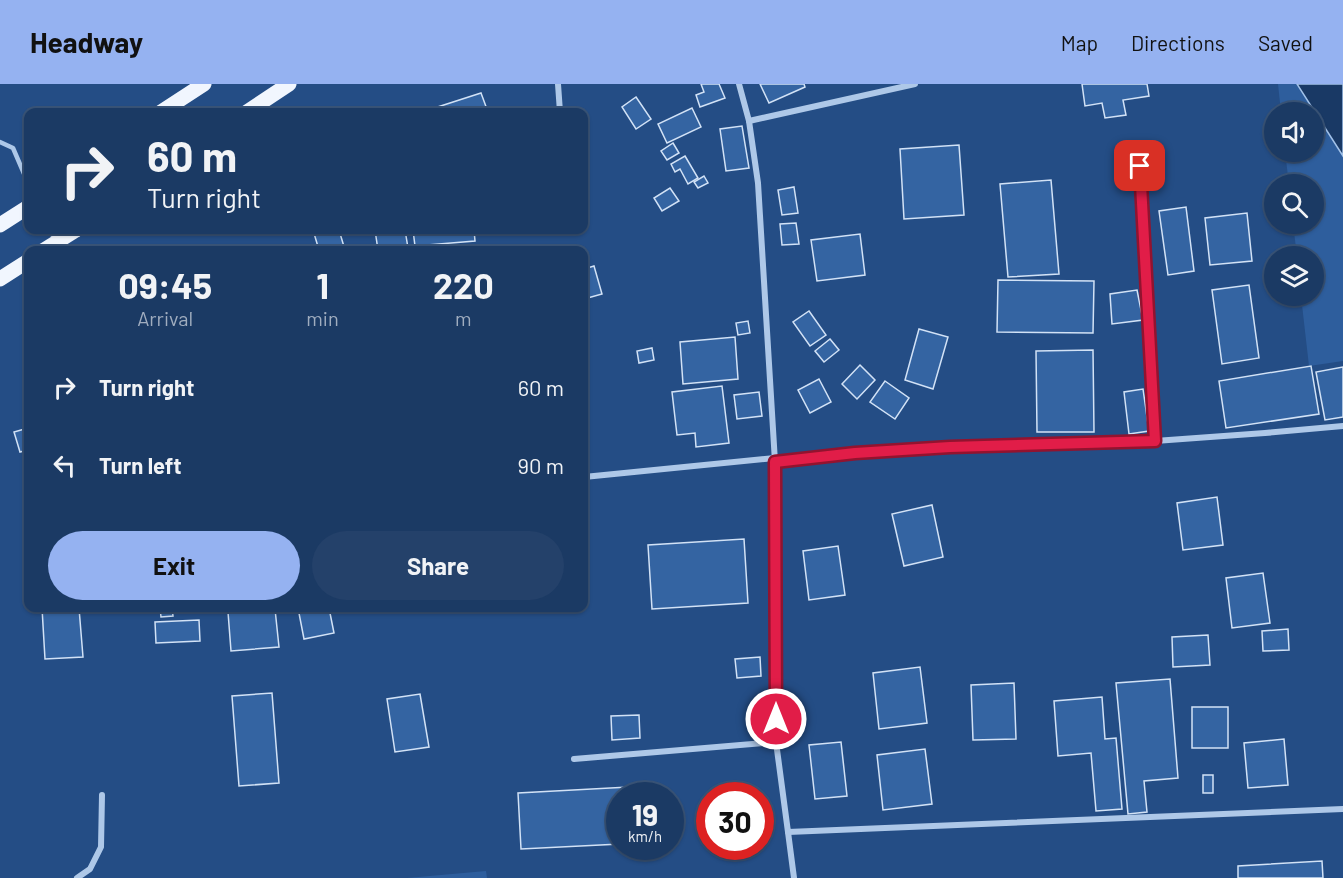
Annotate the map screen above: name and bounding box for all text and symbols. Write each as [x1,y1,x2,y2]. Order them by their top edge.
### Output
text: Headway [30,25,143,59]
text: Map [1061,30,1098,55]
text: Directions [1131,30,1225,55]
text: Saved [1258,30,1313,55]
map controls [1264,102,1324,306]
button: sound [1264,102,1324,162]
text: 60 m [147,130,237,180]
icon: right [48,132,126,210]
pin [1114,140,1165,191]
icon: arrive [1123,149,1156,182]
button: search [1264,174,1324,234]
text: Turn right [147,181,261,213]
button: layers [1264,246,1324,306]
text: 09:45 [118,263,212,306]
text: 1 [316,263,329,306]
text: 220 [433,263,494,306]
text: Arrival [137,306,193,330]
text: min [306,306,339,330]
text: m [455,306,472,330]
icon: right [48,371,81,404]
text: Turn right [99,374,194,400]
text: 60 m [518,374,564,400]
icon: left [48,449,81,482]
text: Turn left [99,452,182,478]
text: 90 m [518,452,564,478]
button: Exit [48,531,300,600]
button: Share [312,531,564,600]
position arrow [744,687,808,751]
speed limit sign: 30 [696,782,774,860]
text: 19 [632,796,658,832]
text: km/h [628,827,662,845]

